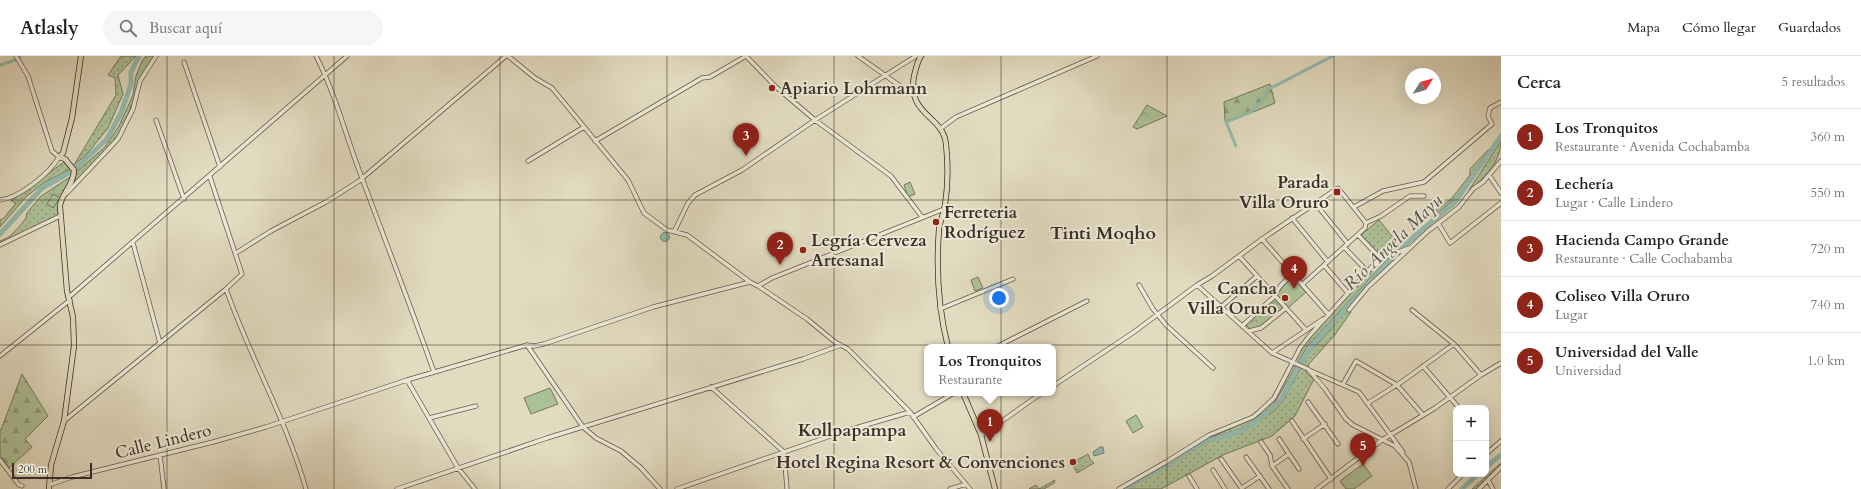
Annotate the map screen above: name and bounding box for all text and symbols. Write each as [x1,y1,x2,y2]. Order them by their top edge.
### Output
search box [103,10,383,46]
text: Atlasly [20,15,79,41]
icon: search [117,17,139,39]
text: Buscar aquí [149,18,222,38]
text: Mapa [1627,18,1660,37]
text: Cómo llegar [1682,18,1756,37]
text: Guardados [1778,18,1841,37]
north arrow [1405,68,1441,104]
text: Cerca [1517,71,1561,94]
text: 5 resultados [1781,73,1845,91]
place label: Apiario Lohrmann [780,77,927,100]
marker: Apiario Lohrmann [767,83,777,93]
text: Los Tronquitos [1555,118,1658,138]
pin: 3 [733,123,759,156]
text: 1 [1527,128,1533,146]
text: 360 m [1811,128,1845,146]
text: Restaurante · Avenida Cochabamba [1555,138,1750,156]
place label: Parada Villa Oruro [1239,171,1330,214]
text: Lechería [1555,174,1614,194]
text: 2 [1527,184,1533,202]
text: 550 m [1811,184,1845,202]
marker: Parada Villa Oruro [1332,187,1342,197]
water label: Río Angela Mayu [1338,189,1448,296]
text: Lugar · Calle Lindero [1555,194,1673,212]
place label: Ferreteria Rodríguez [944,201,1026,244]
marker: Ferreteria Rodríguez [931,217,941,227]
district label: Tinti Moqho [1050,221,1156,246]
place label: Legría Cerveza Artesanal [811,229,927,272]
text: Hacienda Campo Grande [1555,230,1729,250]
pin: 2 [767,232,793,265]
text: 3 [1527,240,1533,258]
text: 720 m [1811,240,1845,258]
marker: Legría Cerveza Artesanal [798,245,808,255]
text: Restaurante · Calle Cochabamba [1555,250,1733,268]
pin: 4 [1281,256,1307,289]
place label: Cancha Villa Oruro [1187,277,1278,320]
text: Coliseo Villa Oruro [1555,286,1690,306]
your location [989,288,1009,308]
marker: Cancha Villa Oruro [1280,293,1290,303]
text: 4 [1527,296,1533,314]
text: 740 m [1811,296,1845,314]
text: Lugar [1555,306,1588,324]
text: Universidad del Valle [1555,342,1699,362]
popup [924,344,1056,396]
text: Los Tronquitos [939,351,1041,371]
text: 5 [1527,352,1533,370]
text: 1.0 km [1807,352,1845,370]
text: Universidad [1555,362,1621,380]
text: Restaurante [939,371,1002,389]
map controls [1453,405,1489,477]
button: + [1453,405,1489,441]
pin: 1 [977,409,1003,442]
street label: Calle Lindero [113,418,214,465]
district label: Kollpapampa [798,418,906,443]
pin: 5 [1350,433,1376,466]
button: − [1453,441,1489,477]
place label: Hotel Regina Resort & Convenciones [776,451,1065,474]
marker: Hotel Regina Resort & Convenciones [1068,457,1078,467]
scale bar [12,461,92,480]
text: 200 m [18,462,47,477]

